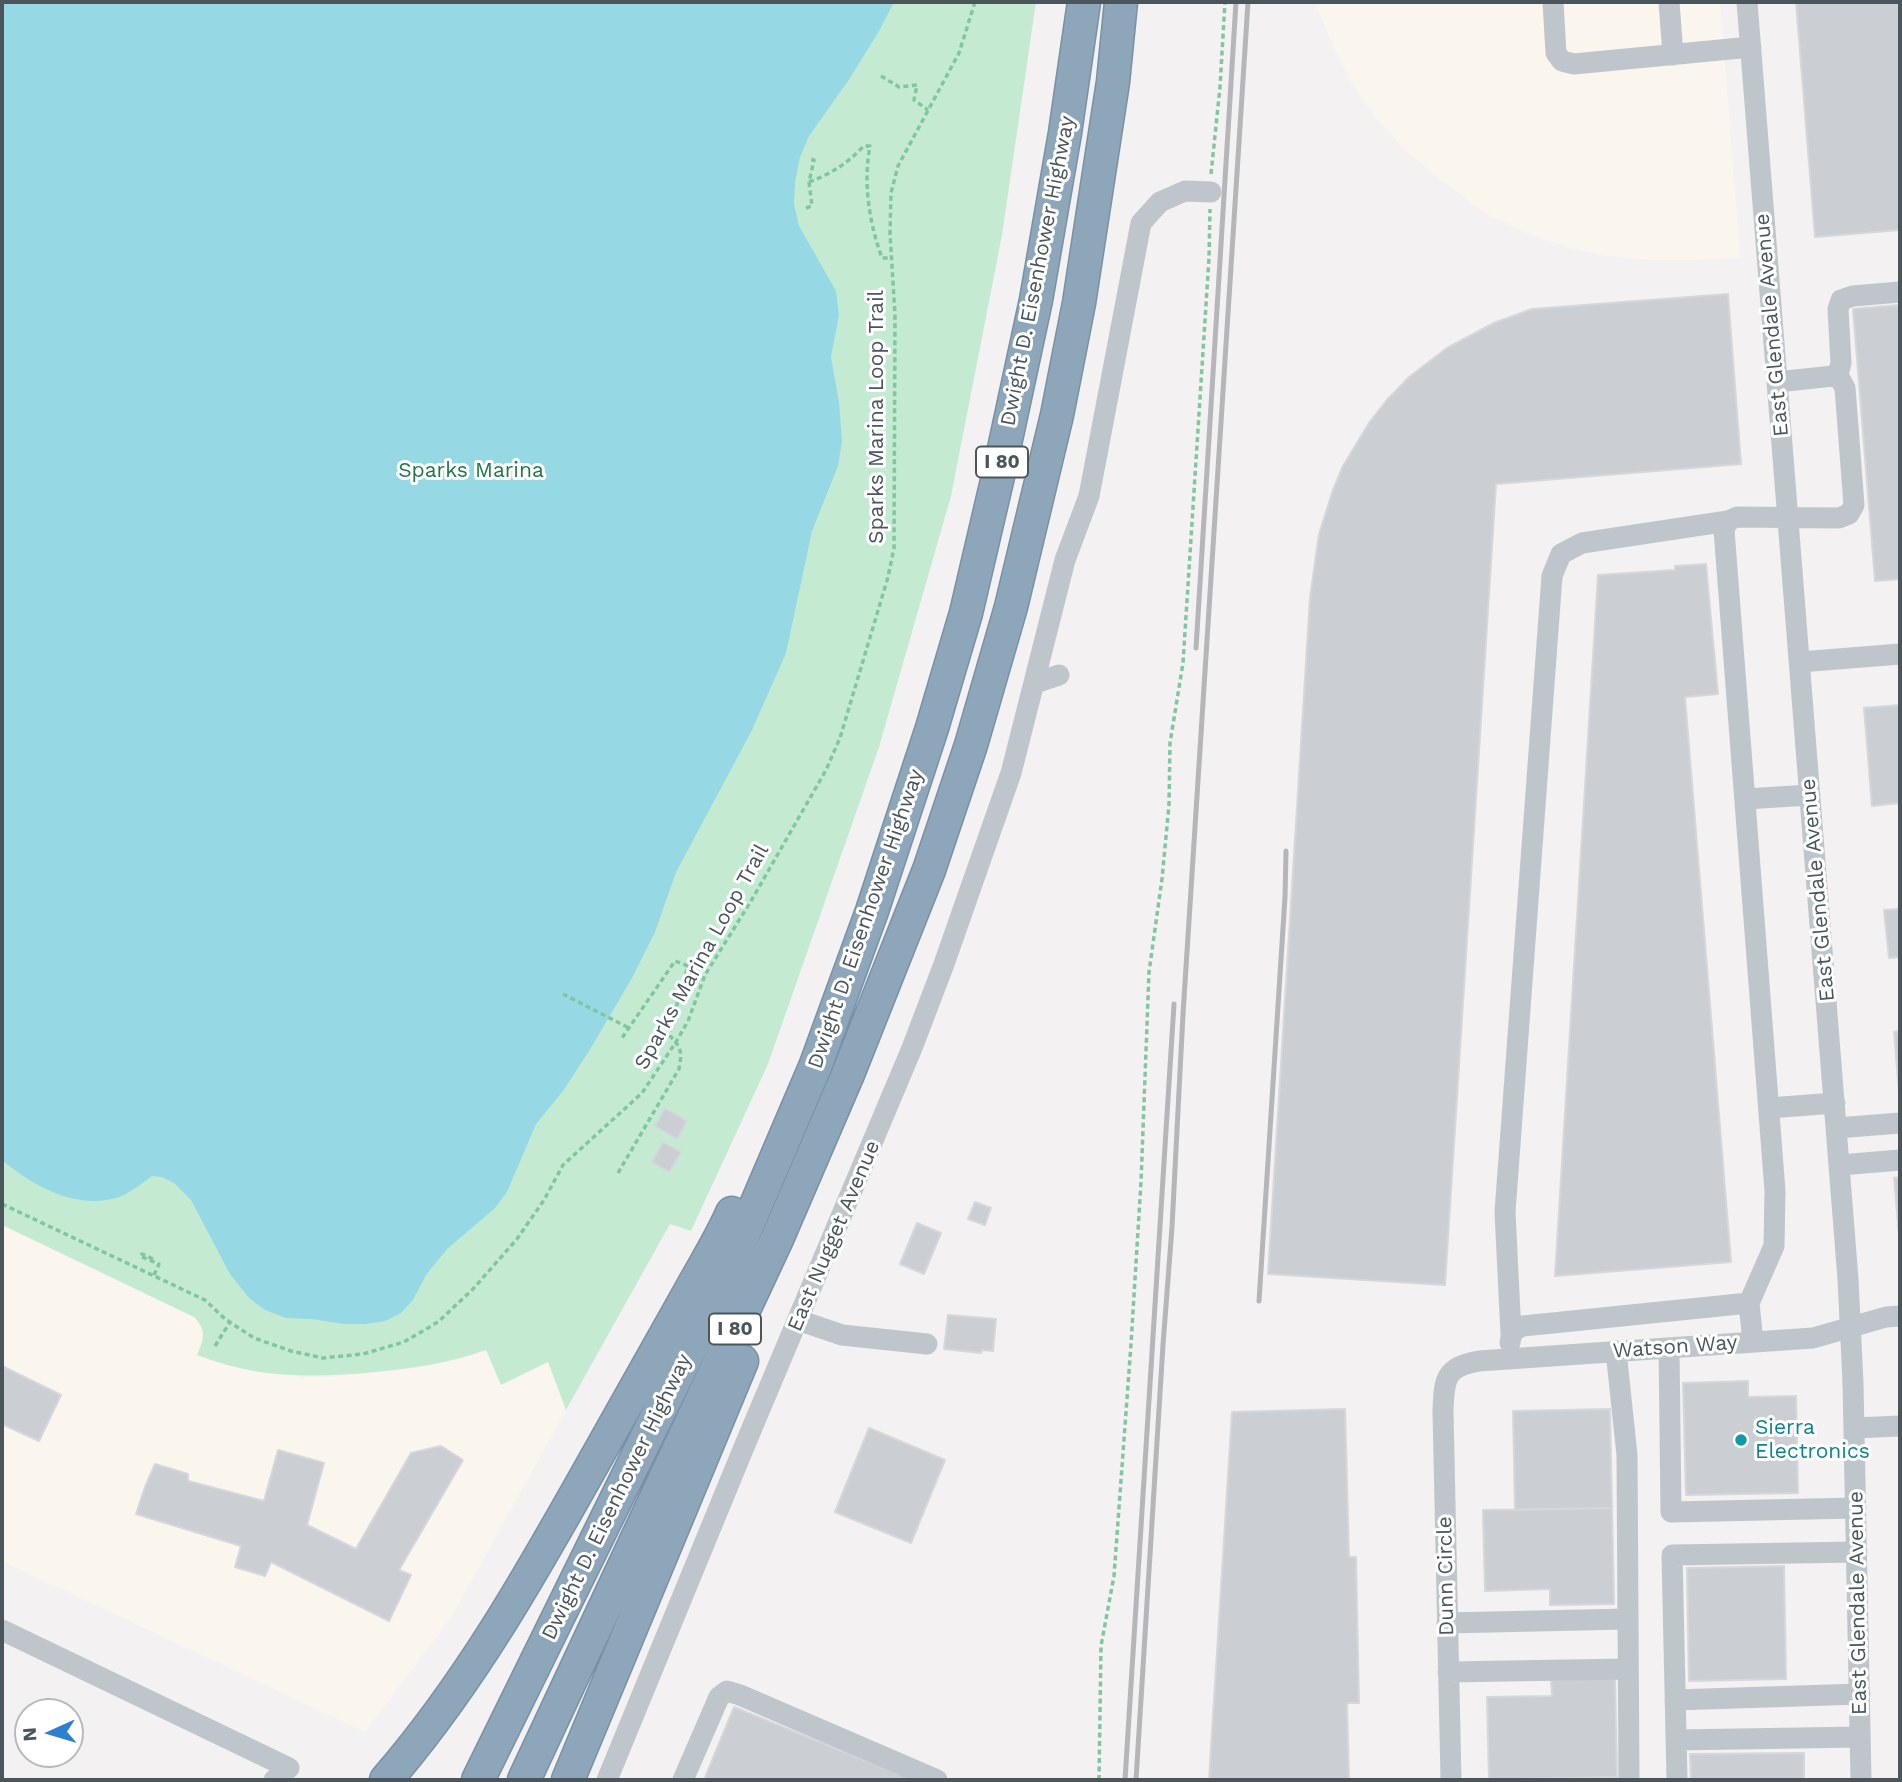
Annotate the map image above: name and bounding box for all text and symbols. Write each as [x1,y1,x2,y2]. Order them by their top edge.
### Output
street label: Dwight D. Eisenhower Highway [996,114,1080,428]
street label: East Glendale Avenue [1750,212,1794,438]
street label: Sparks Marina Loop Trail [864,290,890,544]
road number: I 80 [976,446,1028,477]
park label: Sparks Marina [398,458,544,484]
street label: Dwight D. Eisenhower Highway [803,766,929,1072]
street label: East Glendale Avenue [1796,777,1840,1003]
street label: Sparks Marina Loop Trail [629,840,775,1074]
street label: East Nugget Avenue [782,1137,886,1335]
road number: I 80 [709,1314,761,1344]
street label: Watson Way [1612,1330,1738,1364]
street label: Dwight D. Eisenhower Highway [537,1350,697,1644]
place label: Sierra Electronics [1755,1415,1870,1465]
marker: Sierra Electronics [1733,1432,1749,1448]
street label: East Glendale Avenue [1843,1491,1873,1715]
street label: Dunn Circle [1432,1516,1460,1636]
north arrow [14,1698,84,1768]
text: N [18,1727,42,1742]

